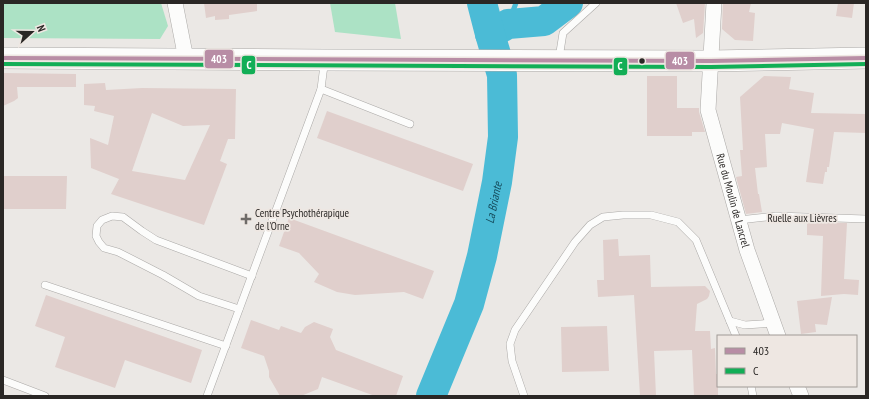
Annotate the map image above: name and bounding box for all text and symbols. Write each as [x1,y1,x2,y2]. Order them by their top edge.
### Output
north arrow [12,12,52,52]
text: N [34,23,49,34]
line badge: 403 [204,49,234,69]
line badge: 403 [665,51,695,70]
text: 403 [211,52,227,66]
text: 403 [672,54,688,68]
line badge: C [241,55,256,75]
unlabelled marker [637,56,647,66]
line badge: C [613,57,628,76]
text: C [246,58,252,72]
text: C [617,59,623,73]
street label: Rue du Moulin de Lancrel [713,152,753,249]
water label: La Briante [481,179,505,224]
place label: Centre Psychothérapique de l'Orne [255,206,350,233]
street label: Ruelle aux Lièvres [767,211,837,225]
marker: Centre Psychothérapique de l'Orne [240,213,252,225]
legend [717,335,857,387]
text: 403 [753,343,769,358]
text: C [753,363,759,378]

